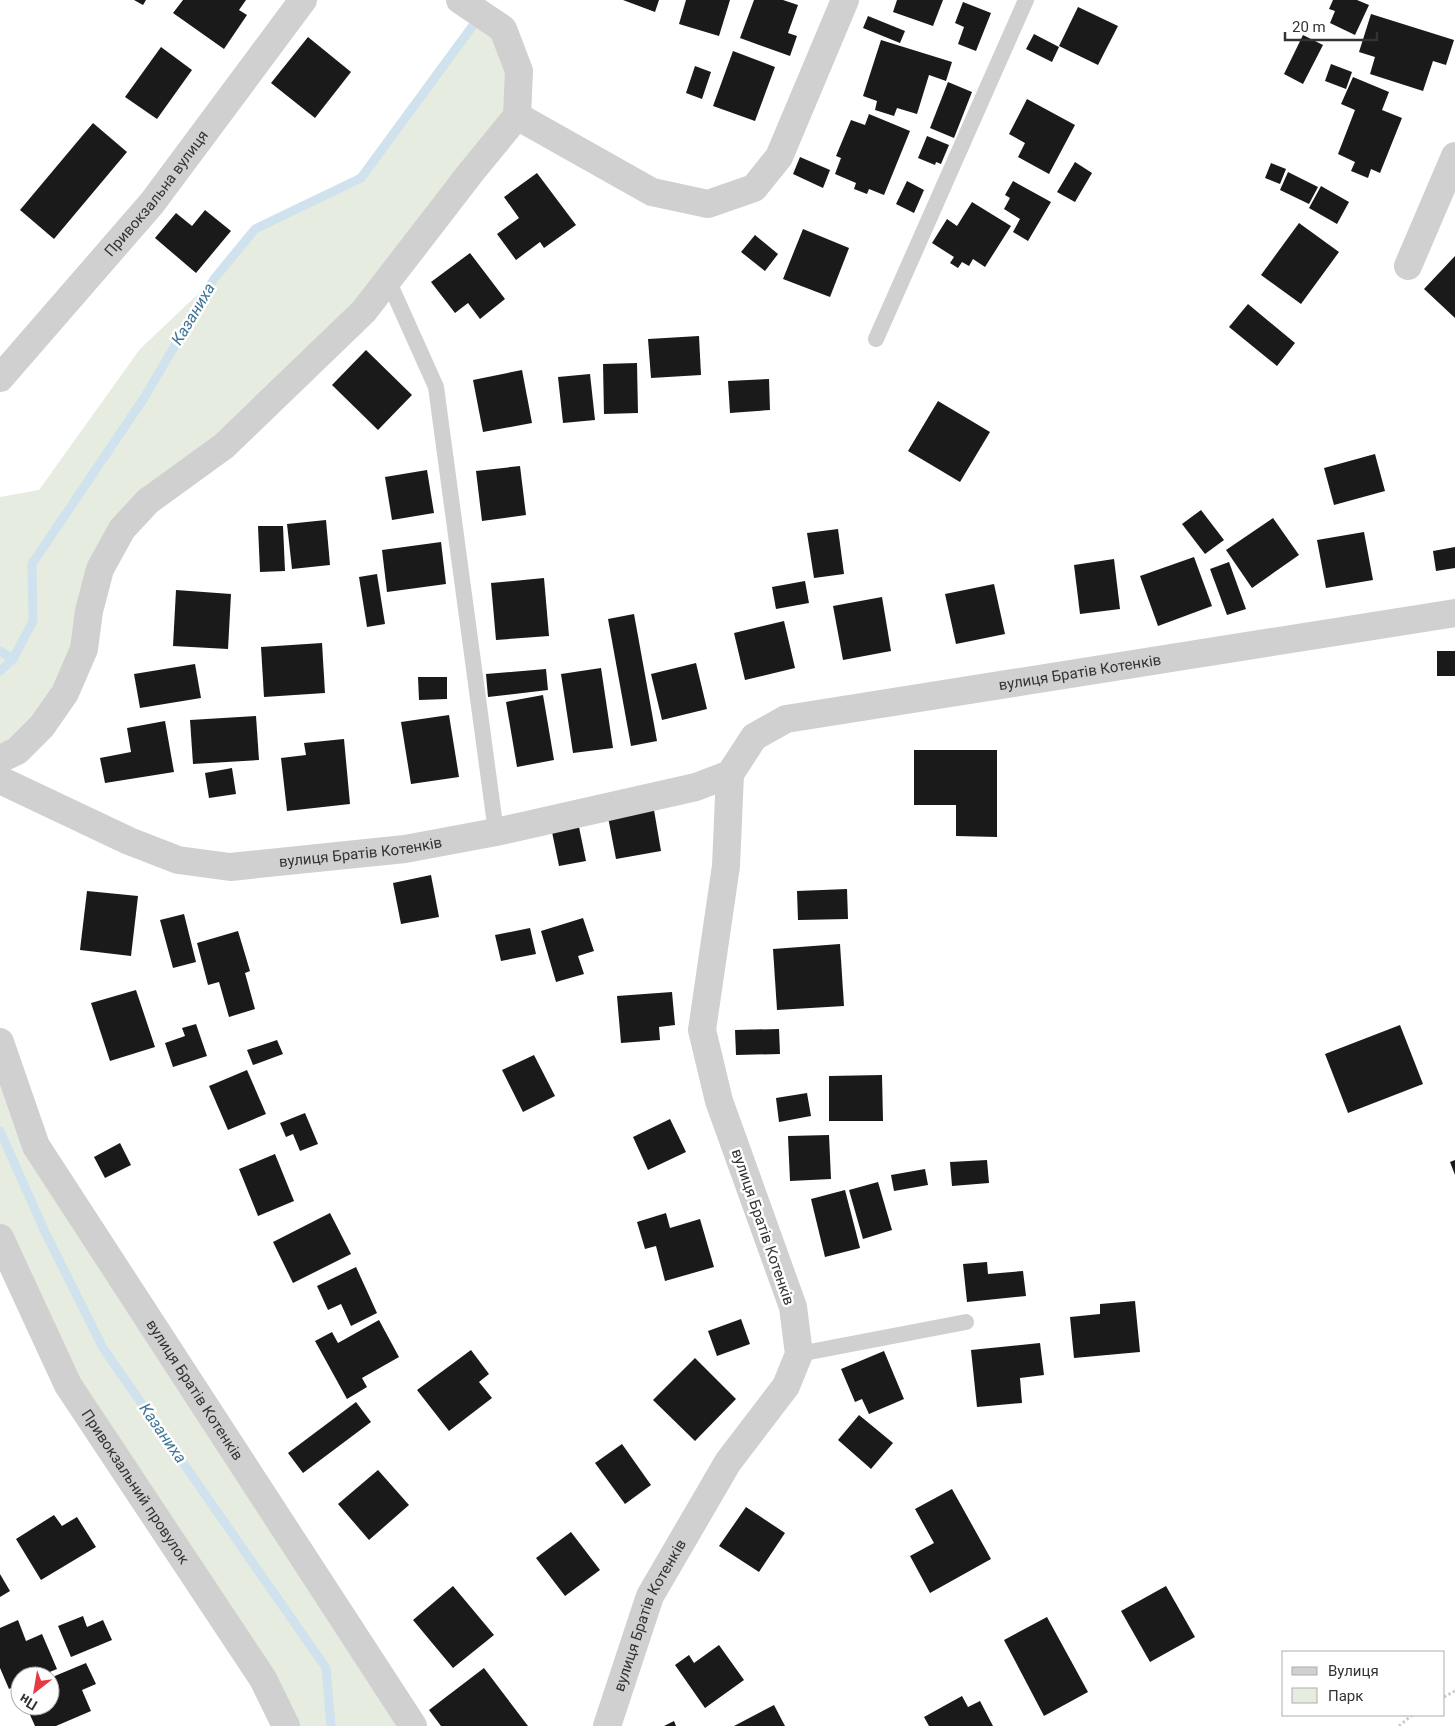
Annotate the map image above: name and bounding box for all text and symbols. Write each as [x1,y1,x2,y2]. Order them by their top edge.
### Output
scale bar [1285,10,1378,42]
text: 20 m [1292,18,1326,36]
street label: Привокзальна вулиця [101,127,212,260]
water label: Казаниха [167,280,219,348]
street label: вулиця Братів Котенків [997,651,1162,694]
street label: вулиця Братів Котенків [278,833,443,871]
street label: вулиця Братів Котенків [728,1147,798,1307]
street label: вулиця Братів Котенків [142,1316,247,1464]
water label: Казаниха [135,1399,191,1467]
street label: Привокзальний провулок [78,1406,193,1567]
street label: вулиця Братів Котенків [610,1536,690,1694]
legend [1282,1651,1445,1716]
text: Вулиця [1328,1662,1379,1680]
north arrow [10,1666,60,1716]
text: Парк [1328,1687,1363,1705]
text: Пн [16,1691,40,1714]

